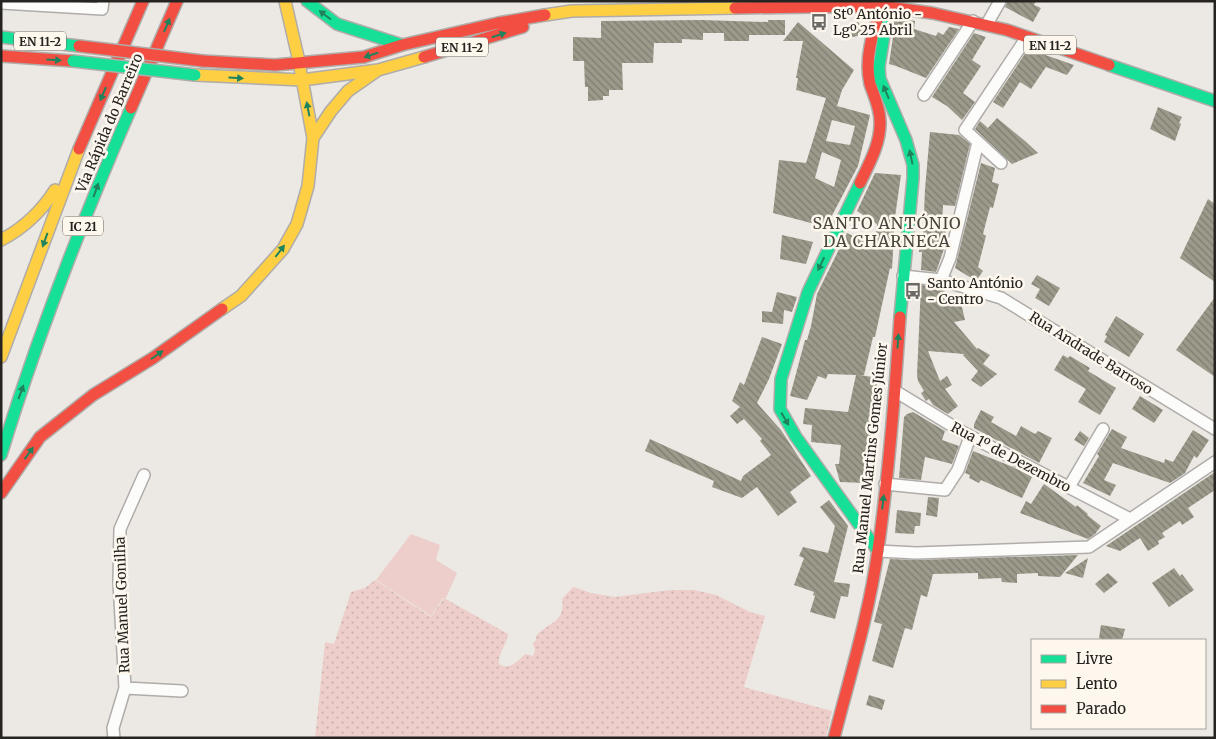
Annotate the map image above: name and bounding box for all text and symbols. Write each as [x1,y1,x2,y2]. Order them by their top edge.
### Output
place label: Stº António - Lgº 25 Abril [833,5,922,39]
one-way arrow [319,9,332,20]
bus stop icon: Stº António - Lgº 25 Abril [809,12,829,32]
one-way arrow [163,18,171,32]
road number: EN 11-2 [14,31,66,50]
one-way arrow [492,31,507,39]
road number: EN 11-2 [1024,36,1076,54]
road number: EN 11-2 [436,38,488,56]
street label: Via Rápida do Barreiro [71,51,147,196]
one-way arrow [363,51,378,59]
one-way arrow [47,56,63,64]
one-way arrow [228,74,244,82]
one-way arrow [881,85,889,99]
one-way arrow [98,87,106,101]
one-way arrow [304,101,312,117]
one-way arrow [907,149,915,165]
one-way arrow [93,183,100,198]
district label: SANTO ANTÓNIO DA CHARNECA [812,213,962,251]
road number: IC 21 [63,217,103,236]
one-way arrow [41,232,48,247]
one-way arrow [275,244,286,257]
one-way arrow [817,257,825,272]
place label: Santo António - Centro [927,274,1023,308]
bus stop icon: Santo António - Centro [903,281,923,301]
street label: Rua Andrade Barroso [1026,308,1156,398]
one-way arrow [894,332,902,348]
street label: Rua Manuel Martins Gomes Júnior [849,342,891,574]
one-way arrow [150,350,164,360]
one-way arrow [17,384,25,399]
one-way arrow [781,412,790,425]
street label: Rua 1º de Dezembro [948,418,1074,496]
one-way arrow [24,446,34,460]
one-way arrow [879,494,887,510]
street label: Rua Manuel Gonilha [111,536,133,674]
legend [1031,639,1206,729]
text: Livre [1076,649,1113,668]
text: Lento [1076,674,1118,693]
text: Parado [1076,699,1126,718]

